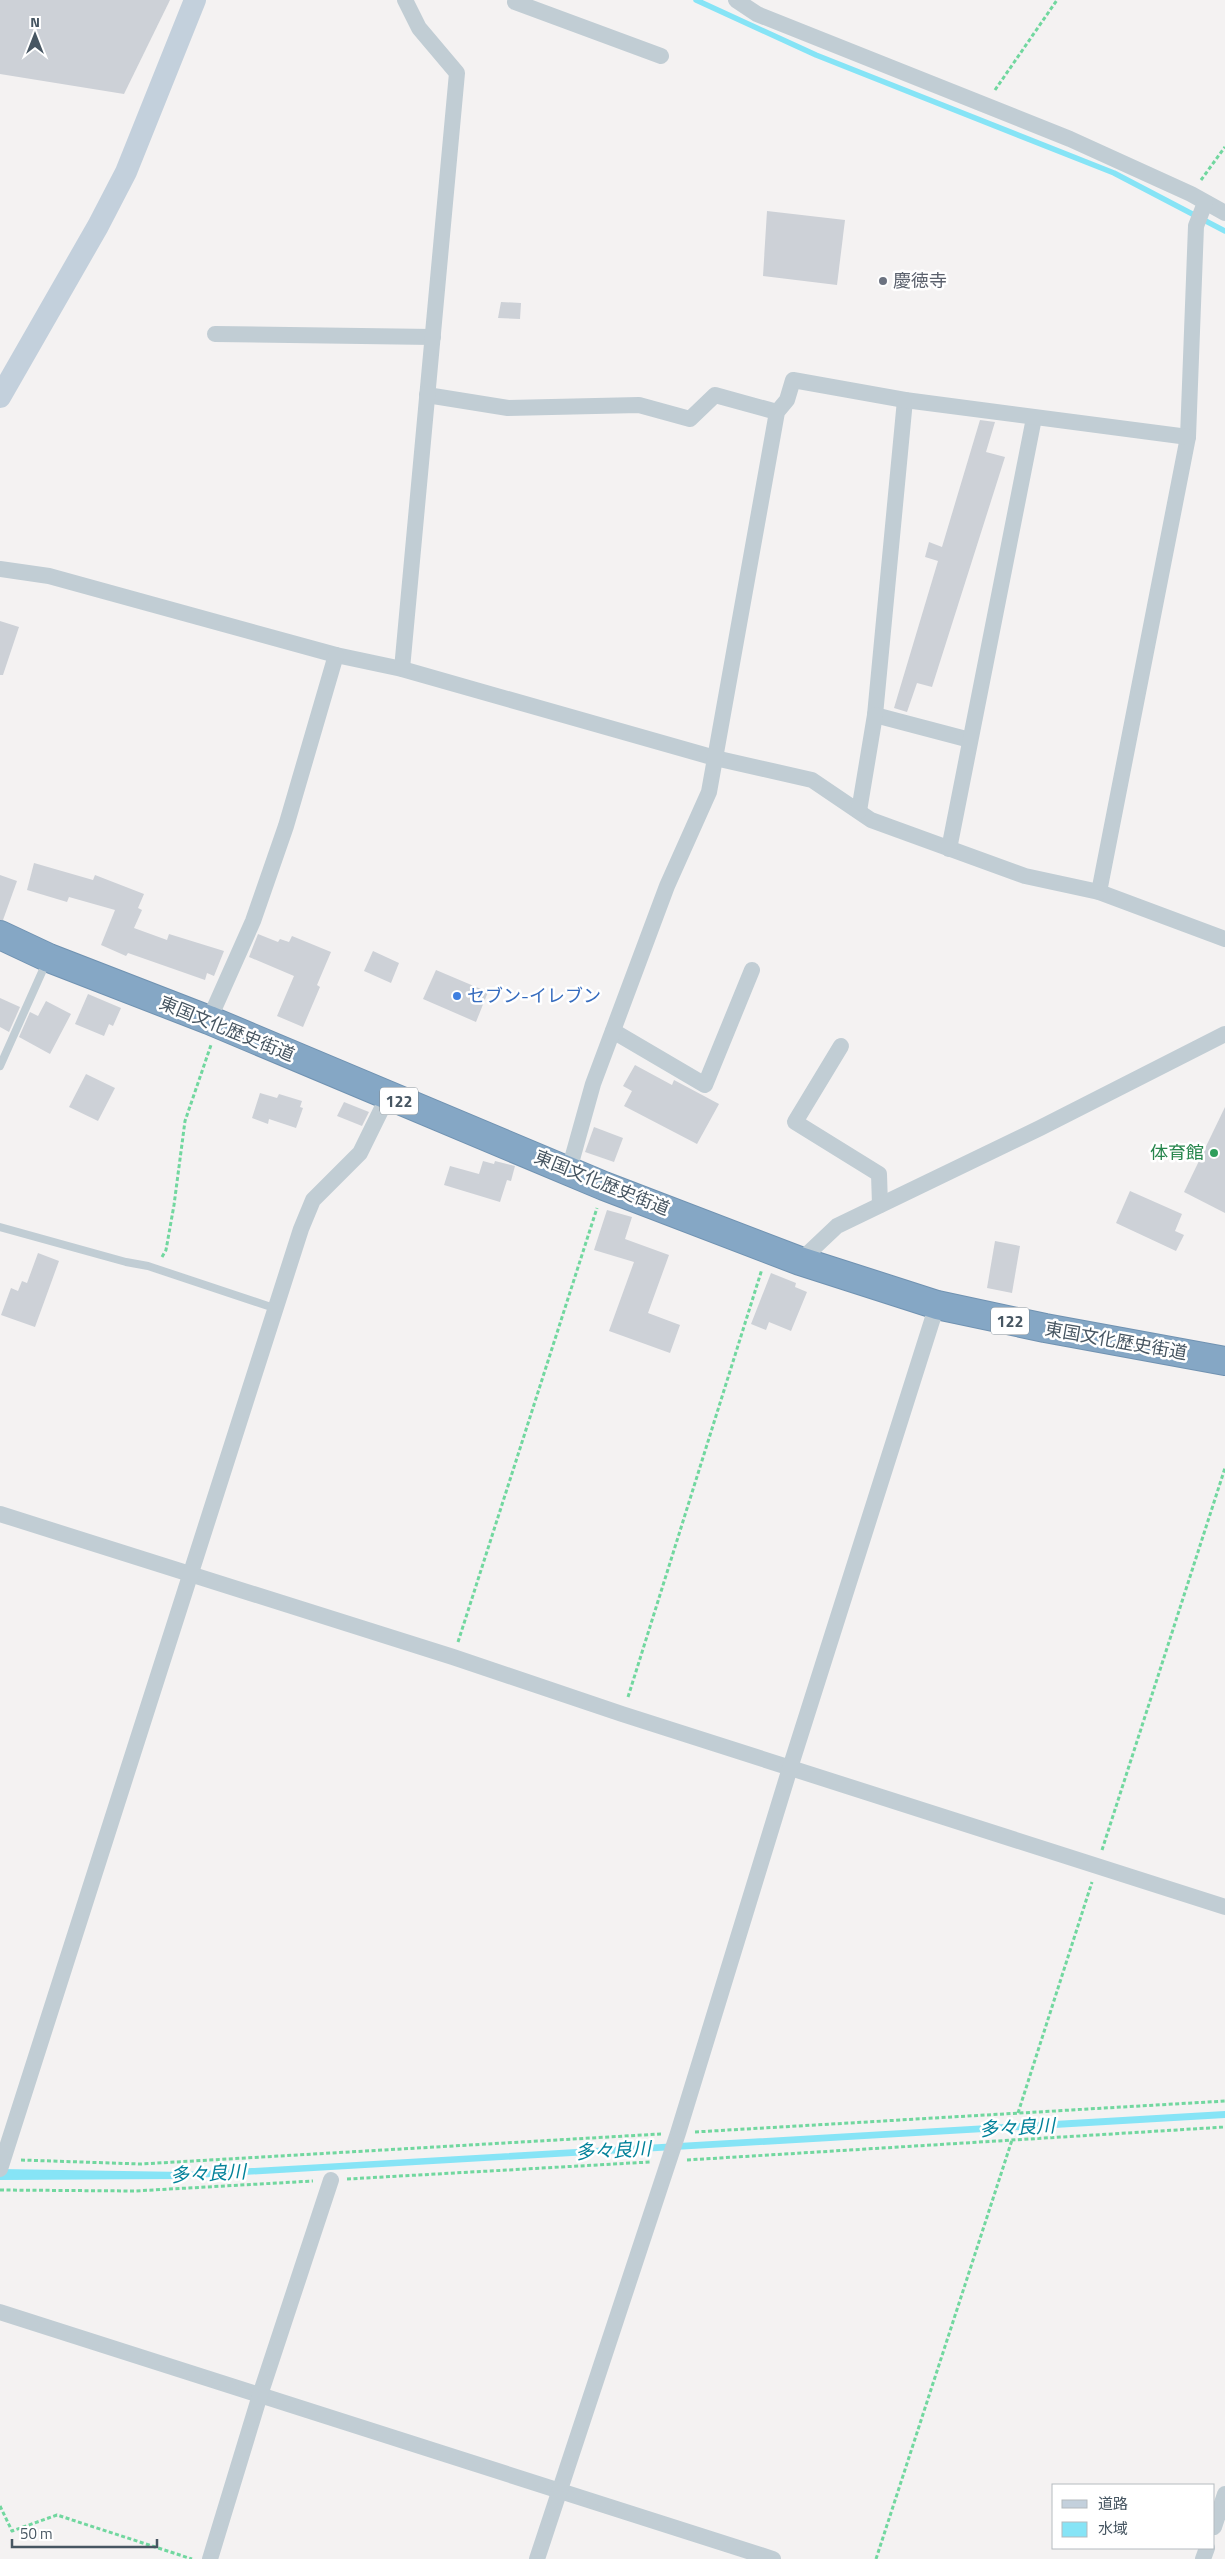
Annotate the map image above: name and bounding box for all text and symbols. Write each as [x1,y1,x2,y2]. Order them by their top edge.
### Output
north arrow [10,10,60,60]
text: N [30,11,40,32]
place label: 慶徳寺 [893,267,947,294]
marker: 慶徳寺 [877,275,889,287]
place label: セブン-イレブン [467,982,601,1009]
street label: 東国文化歴史街道 [155,989,299,1068]
marker: セブン-イレブン [451,990,463,1002]
road number: 122 [380,1088,418,1114]
place label: 体育館 [1150,1139,1204,1166]
street label: 東国文化歴史街道 [530,1143,674,1222]
marker: 体育館 [1208,1147,1220,1159]
road number: 122 [991,1308,1029,1334]
street label: 東国文化歴史街道 [1043,1315,1189,1366]
water label: 多々良川 [978,2110,1058,2143]
water label: 多々良川 [574,2133,654,2166]
water label: 多々良川 [169,2156,249,2189]
legend [1052,2484,1215,2549]
text: 道路 [1098,2492,1128,2515]
scale bar [12,2516,158,2548]
text: 水域 [1098,2517,1128,2540]
text: 50 m [20,2522,53,2545]

